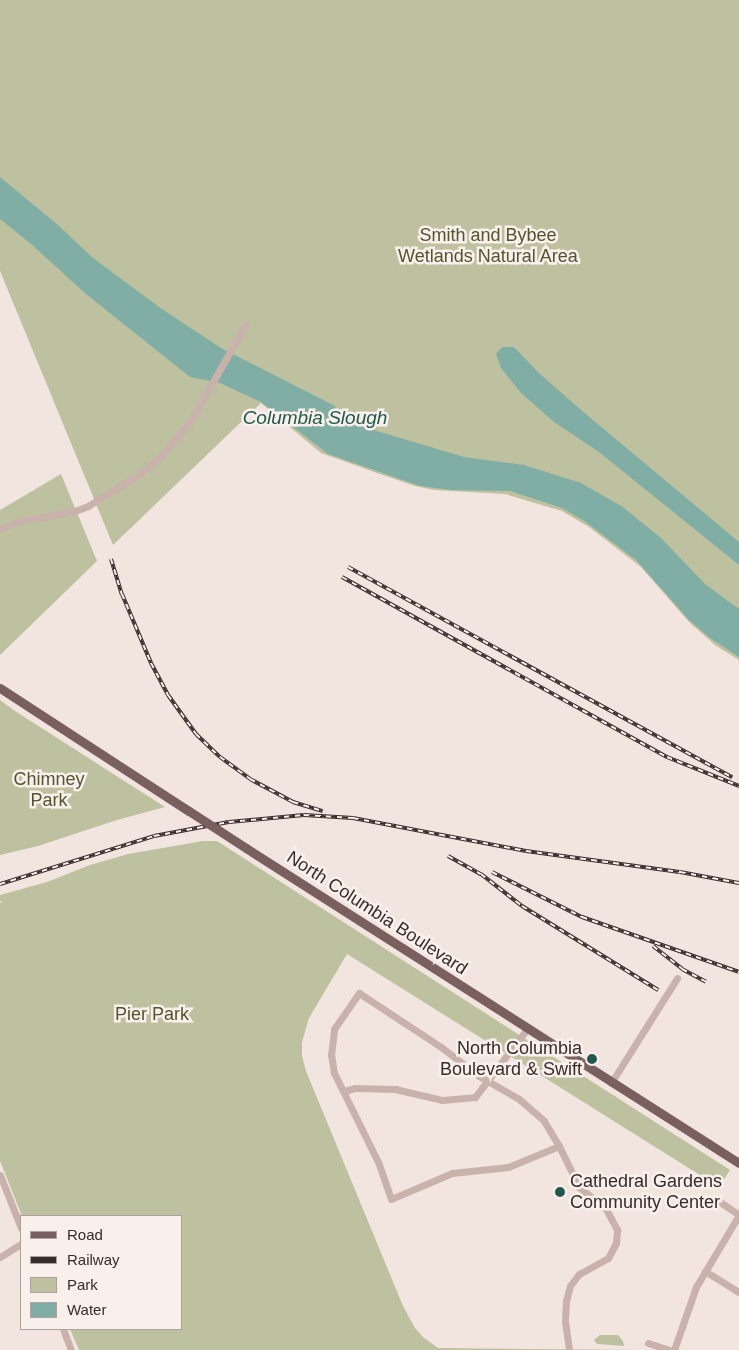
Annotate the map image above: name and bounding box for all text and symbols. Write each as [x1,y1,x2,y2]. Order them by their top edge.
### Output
park label: Smith and Bybee Wetlands Natural Area [398,225,578,268]
water label: Columbia Slough [243,407,387,429]
park label: Chimney Park [13,769,85,812]
street label: North Columbia Boulevard [283,846,471,980]
park label: Pier Park [115,1003,189,1025]
place label: North Columbia Boulevard & Swift [440,1038,582,1080]
marker: North Columbia Boulevard & Swift [586,1053,598,1065]
place label: Cathedral Gardens Community Center [570,1171,722,1214]
marker: Cathedral Gardens Community Center [554,1186,566,1198]
legend [20,1215,182,1330]
text: Road [67,1226,103,1243]
text: Railway [67,1251,120,1268]
text: Park [67,1276,98,1293]
text: Water [67,1301,106,1318]

